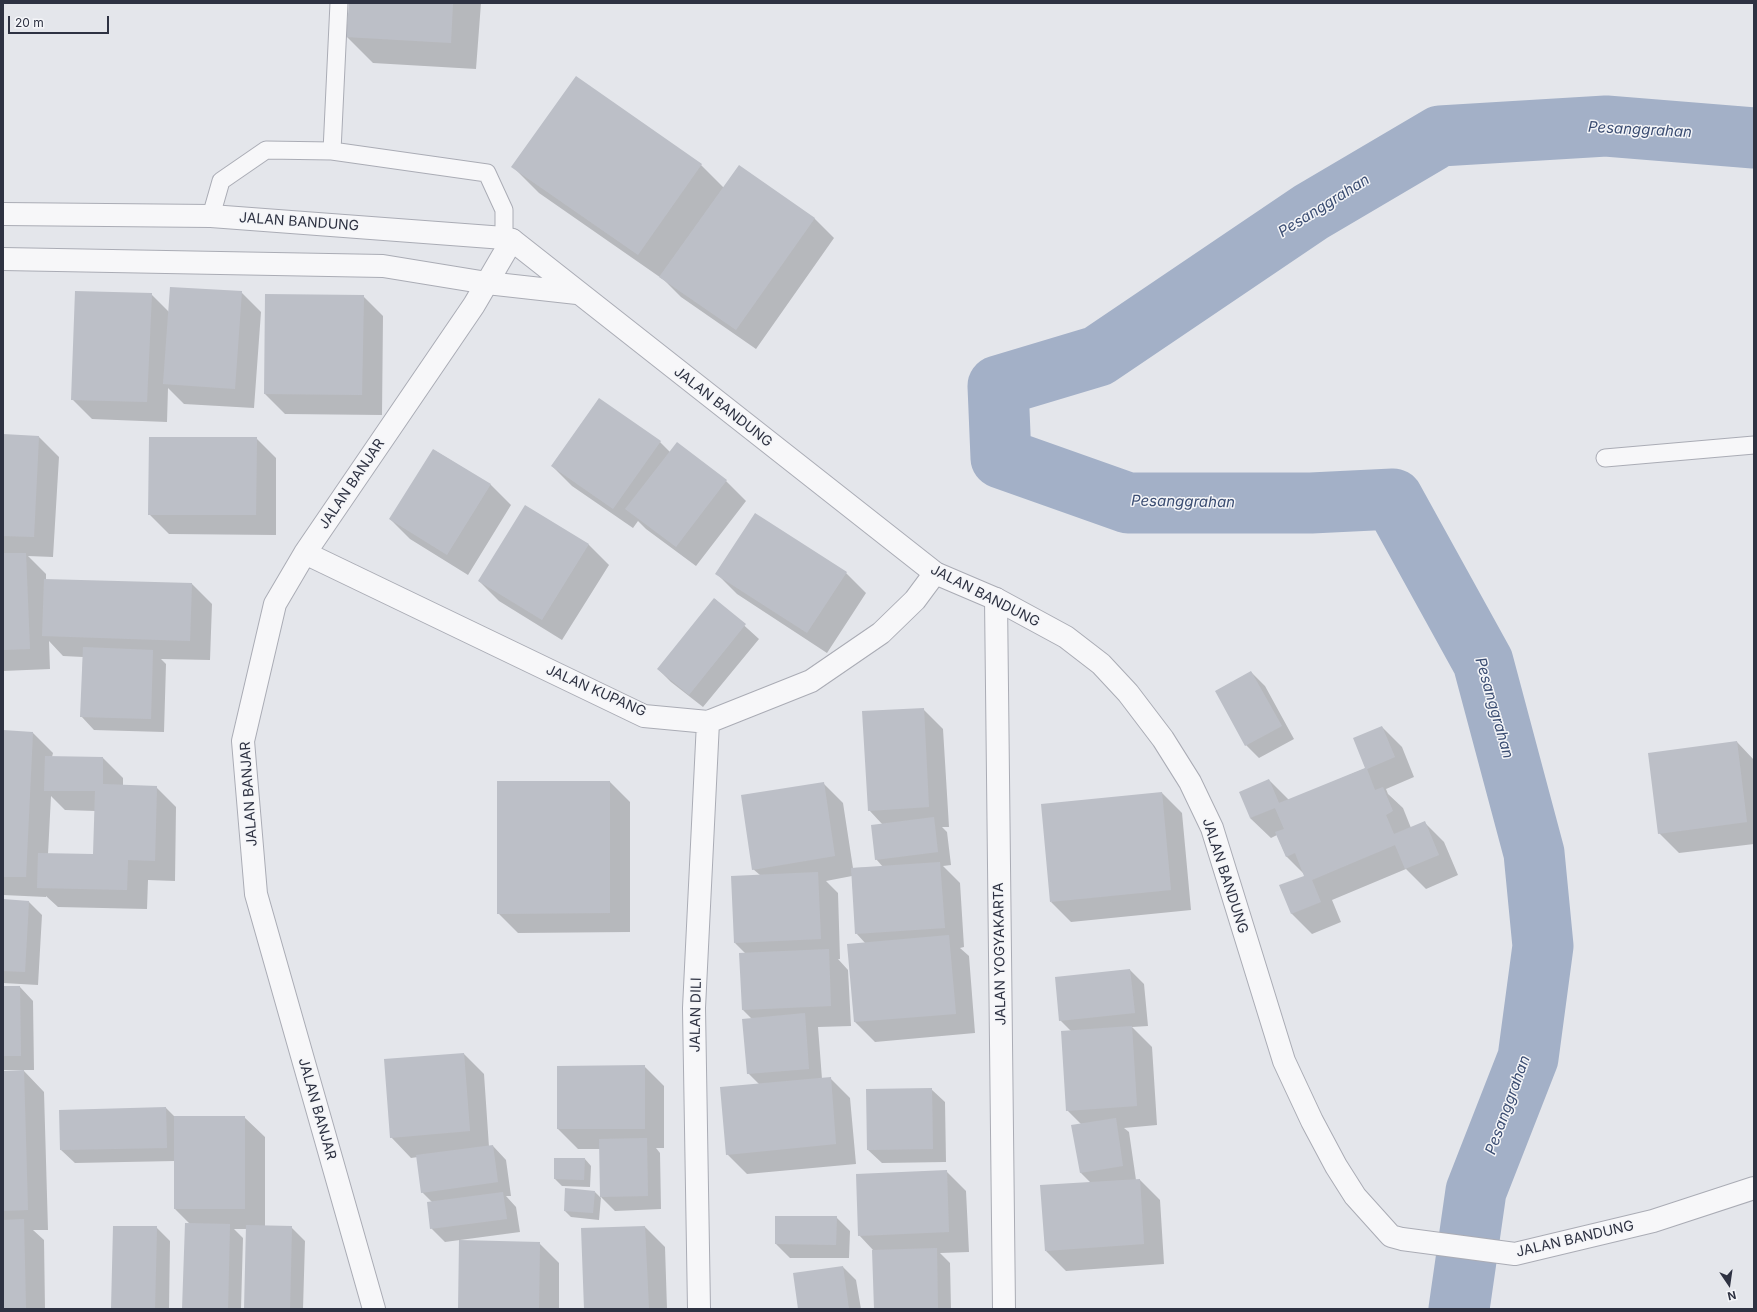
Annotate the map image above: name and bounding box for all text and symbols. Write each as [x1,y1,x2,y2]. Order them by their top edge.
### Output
scale bar [10,8,111,34]
text: 20 m [15,15,44,30]
water label: Pesanggrahan [1588,118,1692,142]
water label: Pesanggrahan [1275,171,1373,241]
street label: JALAN BANDUNG [238,209,360,235]
street label: JALAN BANDUNG [670,363,776,451]
street label: JALAN BANJAR [316,436,388,532]
water label: Pesanggrahan [1131,492,1235,512]
street label: JALAN BANDUNG [928,561,1042,631]
water label: Pesanggrahan [1471,655,1517,761]
street label: JALAN KUPANG [543,661,649,721]
street label: JALAN BANJAR [237,741,261,847]
street label: JALAN BANDUNG [1198,816,1252,936]
street label: JALAN YOGYAKARTA [990,882,1010,1026]
street label: JALAN DILI [687,977,705,1053]
water label: Pesanggrahan [1482,1053,1534,1157]
street label: JALAN BANJAR [294,1056,340,1162]
street label: JALAN BANDUNG [1514,1217,1636,1261]
north arrow [1709,1264,1749,1304]
text: N [1726,1288,1737,1303]

